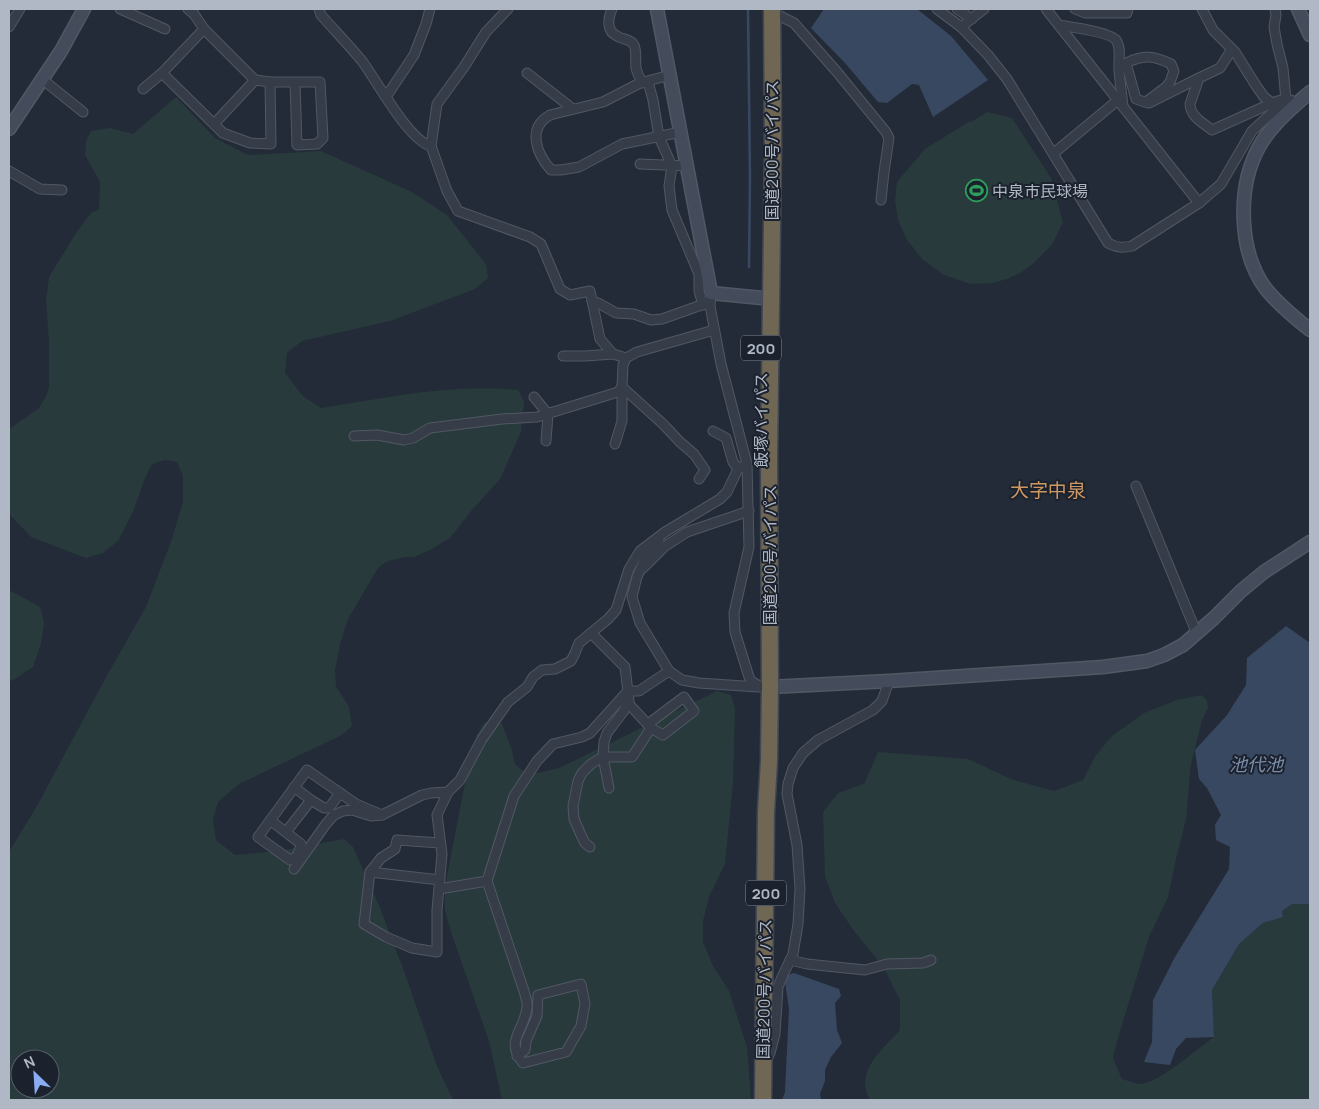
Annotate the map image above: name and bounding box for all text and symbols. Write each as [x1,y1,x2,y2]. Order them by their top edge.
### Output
street label: 国道200号バイパス [761,80,783,220]
sports icon: 中泉市民球場 [964,179,988,203]
place label: 中泉市民球場 [992,180,1088,202]
road number: 200 [741,336,781,360]
street label: 飯塚バイパス [750,372,772,468]
district label: 大字中泉 [1010,477,1086,503]
street label: 国道200号バイパス [759,485,781,625]
water label: 池代池 [1229,752,1285,776]
road number: 200 [746,880,786,906]
street label: 国道200号バイパス [752,919,776,1059]
north arrow [10,1049,60,1099]
text: N [21,1051,38,1073]

